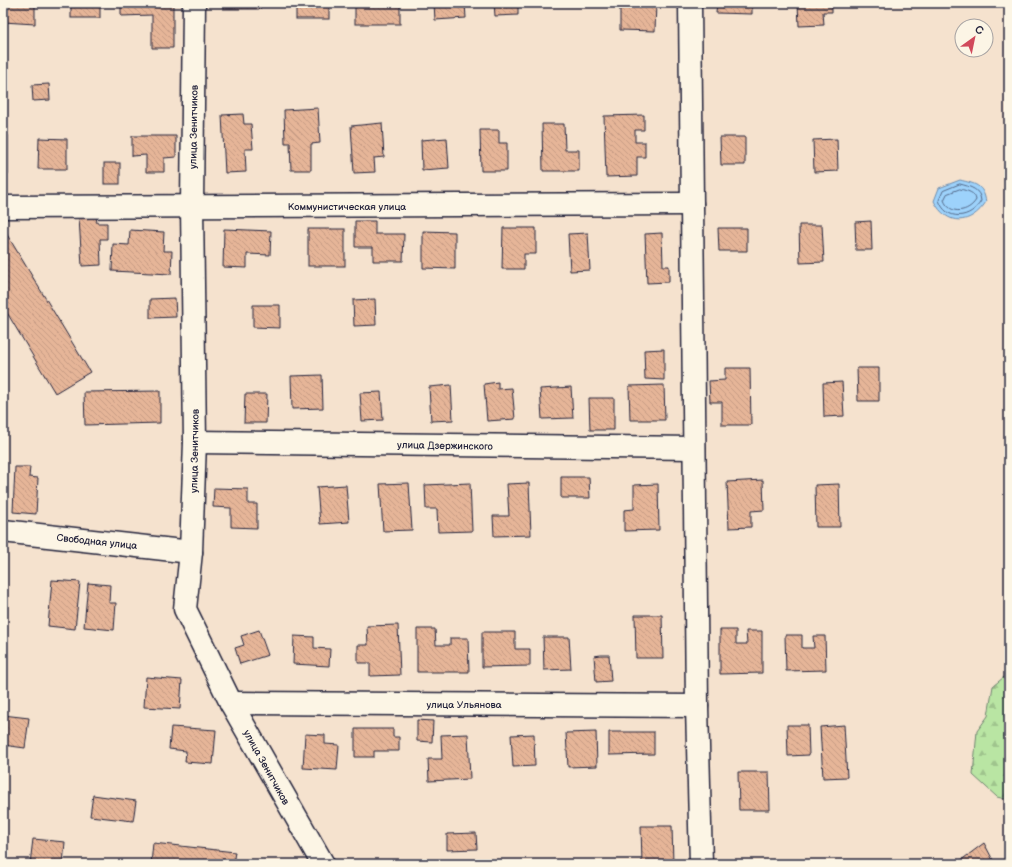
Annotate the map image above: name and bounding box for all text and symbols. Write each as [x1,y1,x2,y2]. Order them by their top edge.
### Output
north arrow [954,18,994,58]
text: С [972,22,986,38]
street label: улица Зенитчиков [187,84,201,169]
street label: Коммунистическая улица [288,201,406,213]
street label: улица Зенитчиков [188,408,202,493]
street label: улица Дзержинского [397,439,493,453]
street label: Свободная улица [56,532,138,552]
street label: улица Ульянова [426,699,502,711]
street label: улица Зенитчиков [241,728,292,808]

